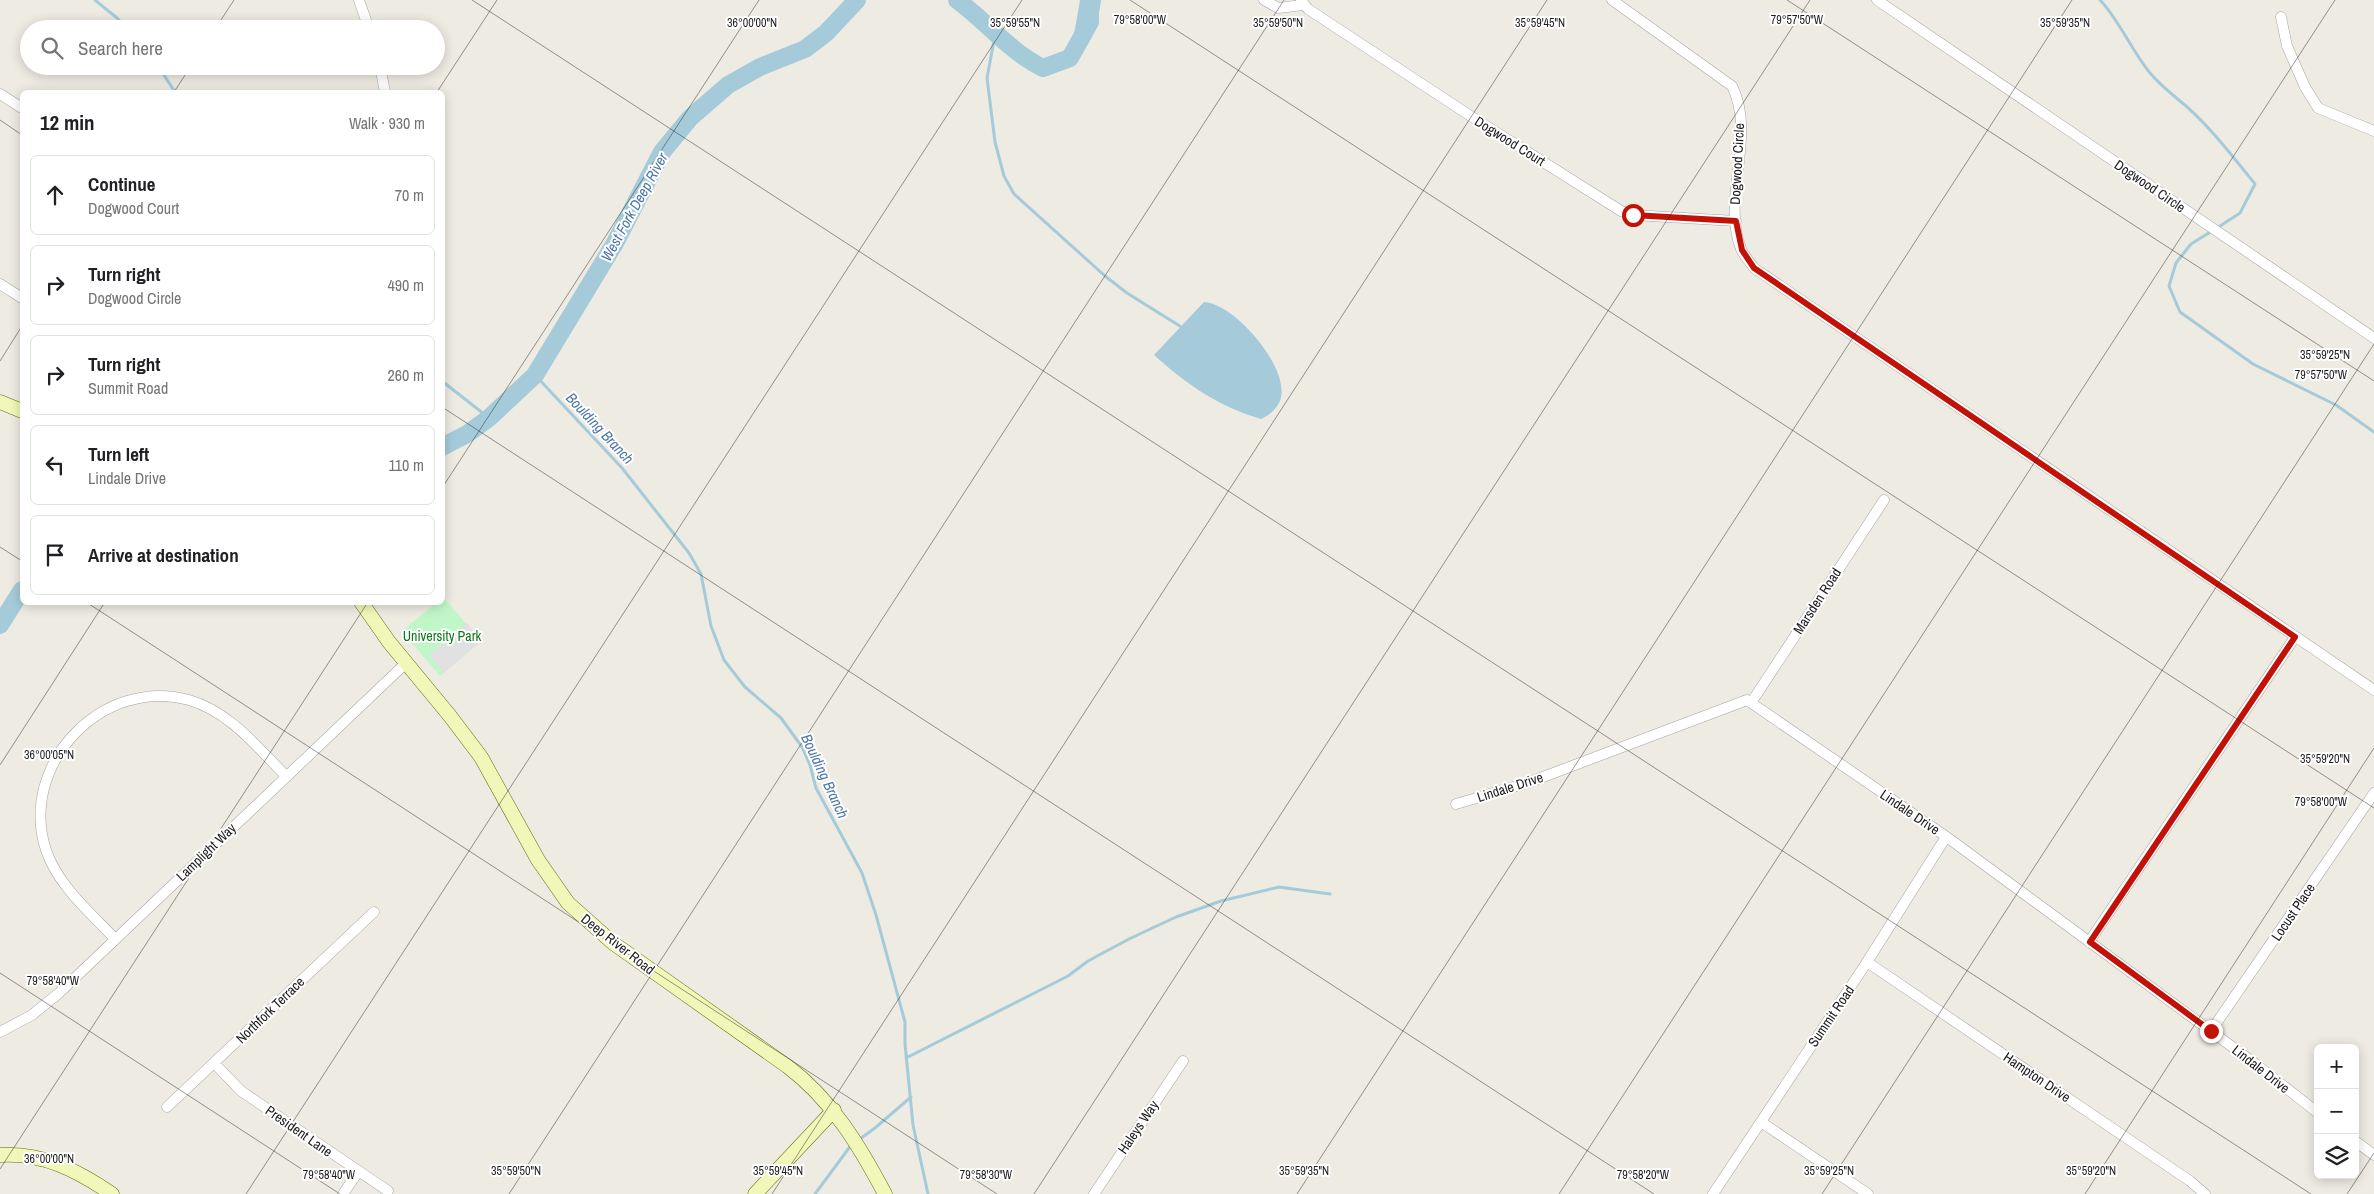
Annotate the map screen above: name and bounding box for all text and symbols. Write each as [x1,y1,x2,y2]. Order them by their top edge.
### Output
text: 79°58'00"W [1114,12,1167,28]
text: 79°57'50"W [1771,12,1824,28]
text: 36°00'00"N [727,15,777,31]
text: 35°59'55"N [990,15,1040,31]
text: 35°59'50"N [1253,15,1303,31]
text: 35°59'45"N [1515,15,1565,31]
text: 35°59'35"N [2040,15,2090,31]
search box [20,20,445,75]
icon: search [38,34,66,62]
text: Search here [78,35,163,61]
text: 12 min [40,108,95,137]
text: Walk · 930 m [349,112,425,134]
street label: Dogwood Court [1471,112,1549,170]
street label: Dogwood Circle [1726,123,1748,205]
water label: West Fork Deep River [595,148,673,265]
street label: Dogwood Circle [2111,156,2189,216]
text: Continue [88,171,156,197]
icon: ahead [41,181,69,209]
text: 70 m [395,184,424,206]
text: Dogwood Court [88,197,179,219]
route start [1622,204,1645,227]
text: Turn right [88,261,160,287]
icon: right [41,271,69,299]
text: 490 m [388,274,424,296]
text: Dogwood Circle [88,287,181,309]
text: 35°59'25"N [2300,347,2350,363]
text: Turn right [88,351,160,377]
icon: right [41,361,69,389]
text: 260 m [388,364,424,386]
text: 79°57'50"W [2295,367,2348,383]
text: Summit Road [88,377,168,399]
water label: Boulding Branch [561,388,639,469]
text: Turn left [88,441,149,467]
icon: left [41,451,69,479]
text: 110 m [388,454,424,476]
text: Lindale Drive [88,467,166,489]
icon: arrive [41,541,69,569]
text: Arrive at destination [88,542,239,568]
street label: Marsden Road [1789,565,1845,637]
park label: University Park [403,627,481,645]
water label: Boulding Branch [796,730,854,822]
text: 36°00'05"N [24,747,74,763]
text: 35°59'20"N [2300,751,2350,767]
street label: Lindale Drive [1475,768,1545,806]
street label: Lindale Drive [1877,785,1943,839]
text: 79°58'00"W [2295,794,2348,810]
street label: Lamplight Way [172,819,240,885]
street label: Locust Place [2267,880,2319,944]
street label: Deep River Road [578,910,658,978]
text: 79°58'40"W [27,973,80,989]
street label: Northfork Terrace [232,973,308,1047]
street label: Summit Road [1804,982,1858,1050]
route end [2200,1020,2223,1043]
street label: Lindale Drive [2229,1041,2293,1097]
map controls [2314,1044,2359,1179]
button: + [2314,1044,2359,1089]
street label: Hampton Drive [2000,1048,2074,1106]
button: − [2314,1089,2359,1134]
street label: Haleys Way [1114,1097,1163,1157]
street label: President Lane [262,1101,336,1161]
button: layers [2314,1134,2359,1179]
text: 36°00'00"N [24,1151,74,1167]
text: 35°59'50"N [491,1163,541,1179]
text: 35°59'45"N [753,1163,803,1179]
text: 35°59'35"N [1279,1163,1329,1179]
text: 35°59'25"N [1804,1163,1854,1179]
text: 35°59'20"N [2066,1163,2116,1179]
text: 79°58'40"W [303,1167,356,1183]
text: 79°58'30"W [960,1167,1013,1183]
text: 79°58'20"W [1617,1167,1670,1183]

